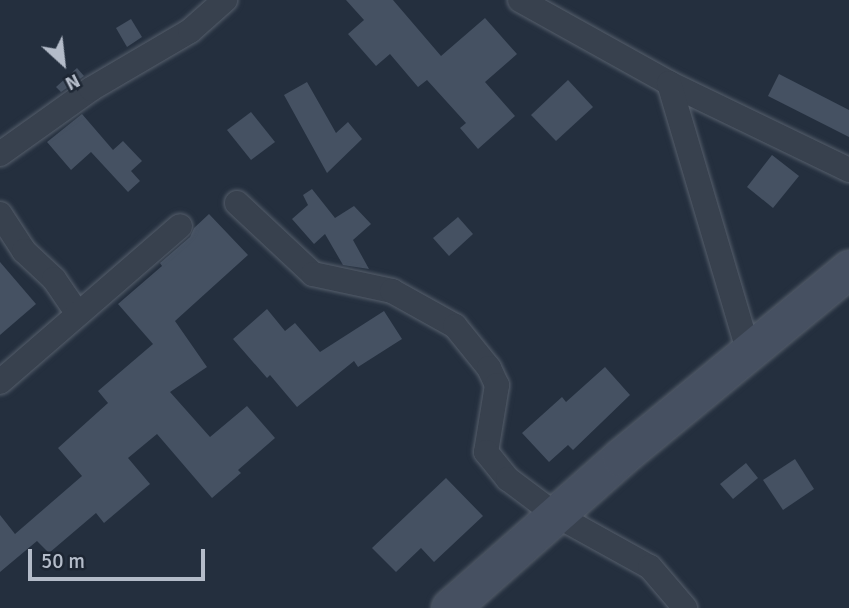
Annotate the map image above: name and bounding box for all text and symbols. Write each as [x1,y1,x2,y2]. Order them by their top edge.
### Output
north arrow [28,28,98,98]
text: N [61,68,84,95]
scale bar [32,534,208,578]
text: 50 m [41,548,85,574]

